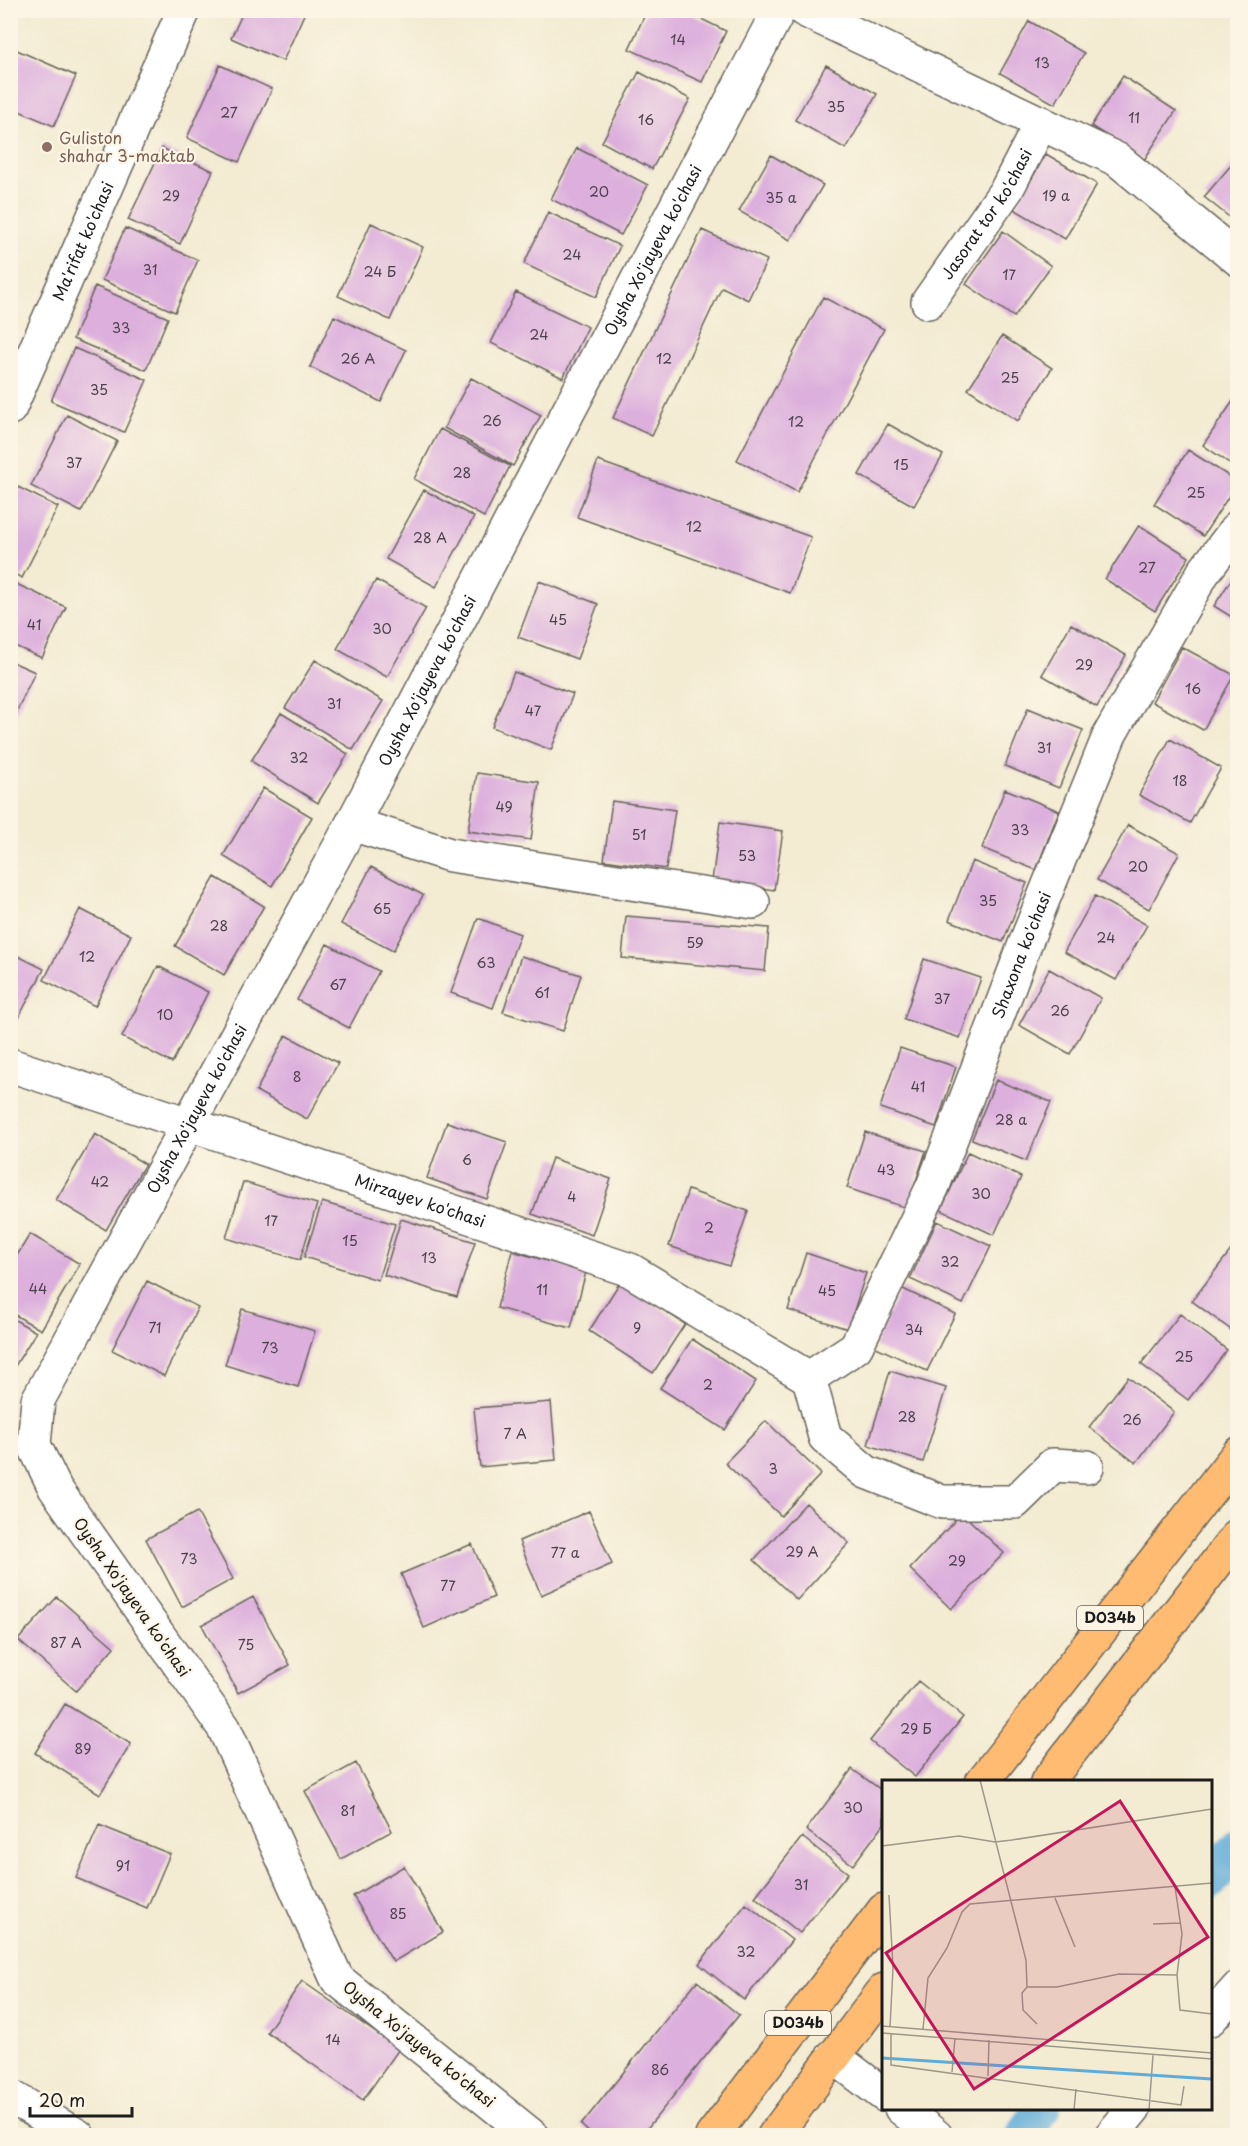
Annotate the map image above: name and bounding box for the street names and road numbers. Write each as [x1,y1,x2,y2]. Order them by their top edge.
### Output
street label: Jasorat tor ko'chasi [935,144,1037,284]
street label: Oysha Xo'jayeva ko'chasi [597,160,707,340]
street label: Ma'rifat ko'chasi [45,177,119,304]
street label: Oysha Xo'jayeva ko'chasi [372,591,481,770]
street label: Shaxona ko'chasi [985,888,1056,1022]
street label: Oysha Xo'jayeva ko'chasi [140,1019,252,1197]
street label: Mirzayev ko'chasi [352,1167,489,1232]
street label: Oysha Xo'jayeva ko'chasi [69,1512,197,1681]
road number: D034b [1077,1606,1143,1630]
street label: Oysha Xo'jayeva ko'chasi [338,1974,501,2112]
road number: D034b [765,2011,831,2035]

